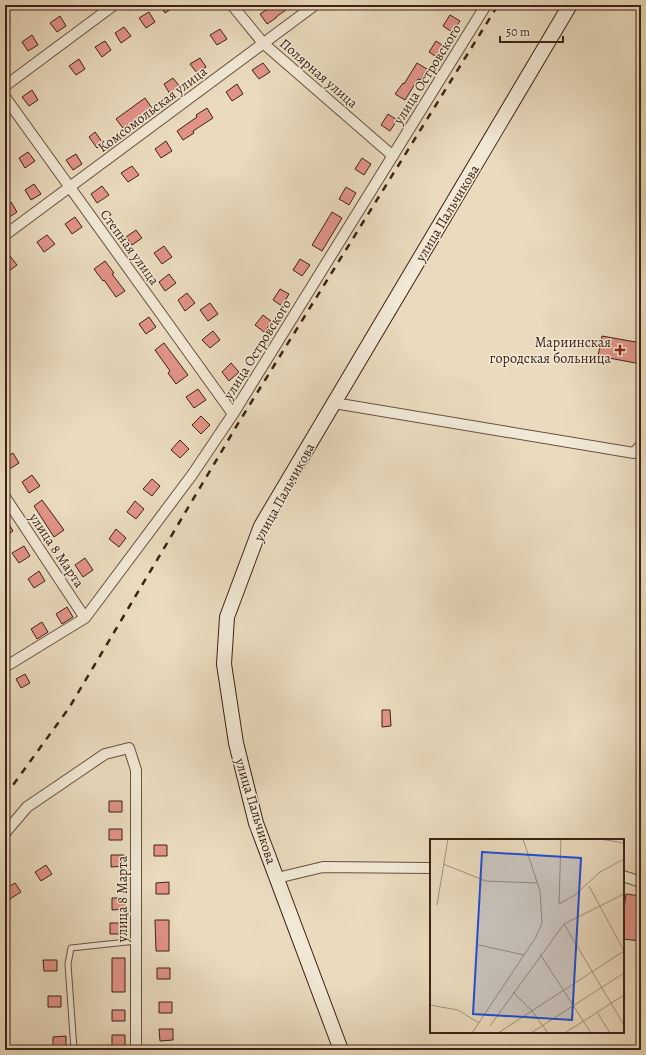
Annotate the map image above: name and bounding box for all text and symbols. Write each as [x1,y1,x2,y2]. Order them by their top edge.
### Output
scale bar [500,18,563,44]
street label: улица Островского [388,21,466,129]
text: 50 m [506,24,530,40]
street label: Полярная улица [276,34,362,113]
street label: Комсомольская улица [94,62,211,157]
street label: улица Пальчикова [410,161,484,266]
street label: Степная улица [96,206,164,289]
street label: улица Островского [218,296,296,404]
place label: Мариинская городская больница [490,333,612,368]
marker: Мариинская городская больница [614,344,626,356]
street label: улица Пальчикова [249,439,320,546]
street label: улица 8 Марта [24,508,89,592]
street label: улица Пальчикова [230,755,281,867]
inset map [430,839,624,1033]
street label: улица 8 Марта [113,855,132,943]

